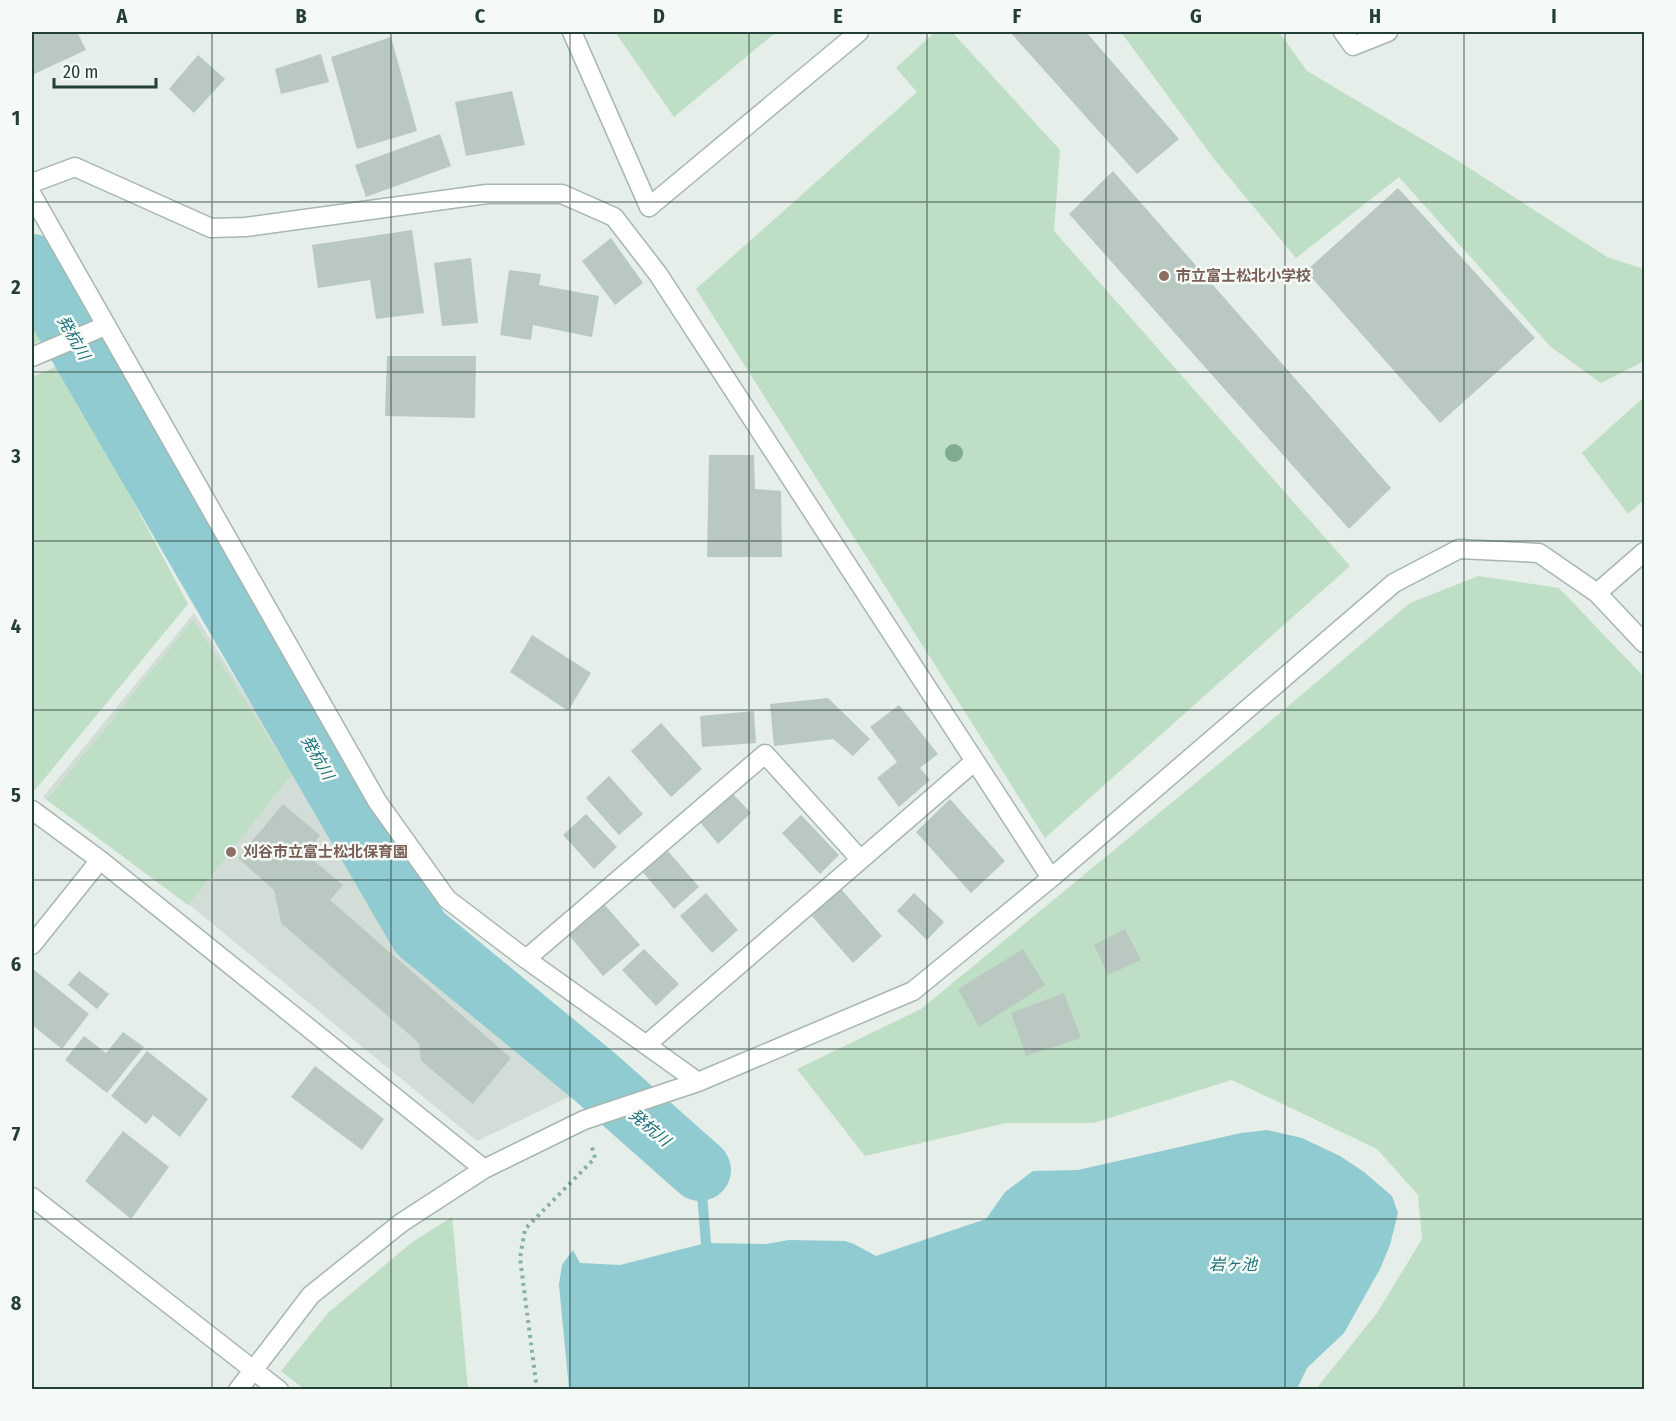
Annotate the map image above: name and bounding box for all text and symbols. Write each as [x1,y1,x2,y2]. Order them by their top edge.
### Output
text: A [116,4,129,28]
text: B [295,4,307,28]
text: C [475,4,486,28]
text: D [653,4,665,28]
text: E [833,4,843,28]
text: F [1013,4,1022,28]
text: G [1190,4,1202,28]
text: H [1369,4,1381,28]
text: I [1551,4,1557,28]
scale bar [54,51,156,89]
text: 20 m [63,61,98,83]
text: 1 [12,106,20,130]
place label: 市立富士松北小学校 [1176,267,1311,285]
marker: 市立富士松北小学校 [1157,269,1171,283]
text: 2 [10,275,21,299]
water label: 発杭川 [53,312,95,365]
text: 3 [10,444,21,468]
text: 4 [11,614,21,638]
water label: 発杭川 [297,732,339,785]
text: 5 [11,783,21,807]
place label: 刈谷市立富士松北保育園 [243,843,408,861]
marker: 刈谷市立富士松北保育園 [224,845,238,859]
text: 6 [11,952,21,976]
water label: 発杭川 [625,1105,676,1151]
text: 7 [12,1122,21,1146]
water label: 岩ヶ池 [1209,1255,1259,1274]
text: 8 [11,1291,22,1315]

